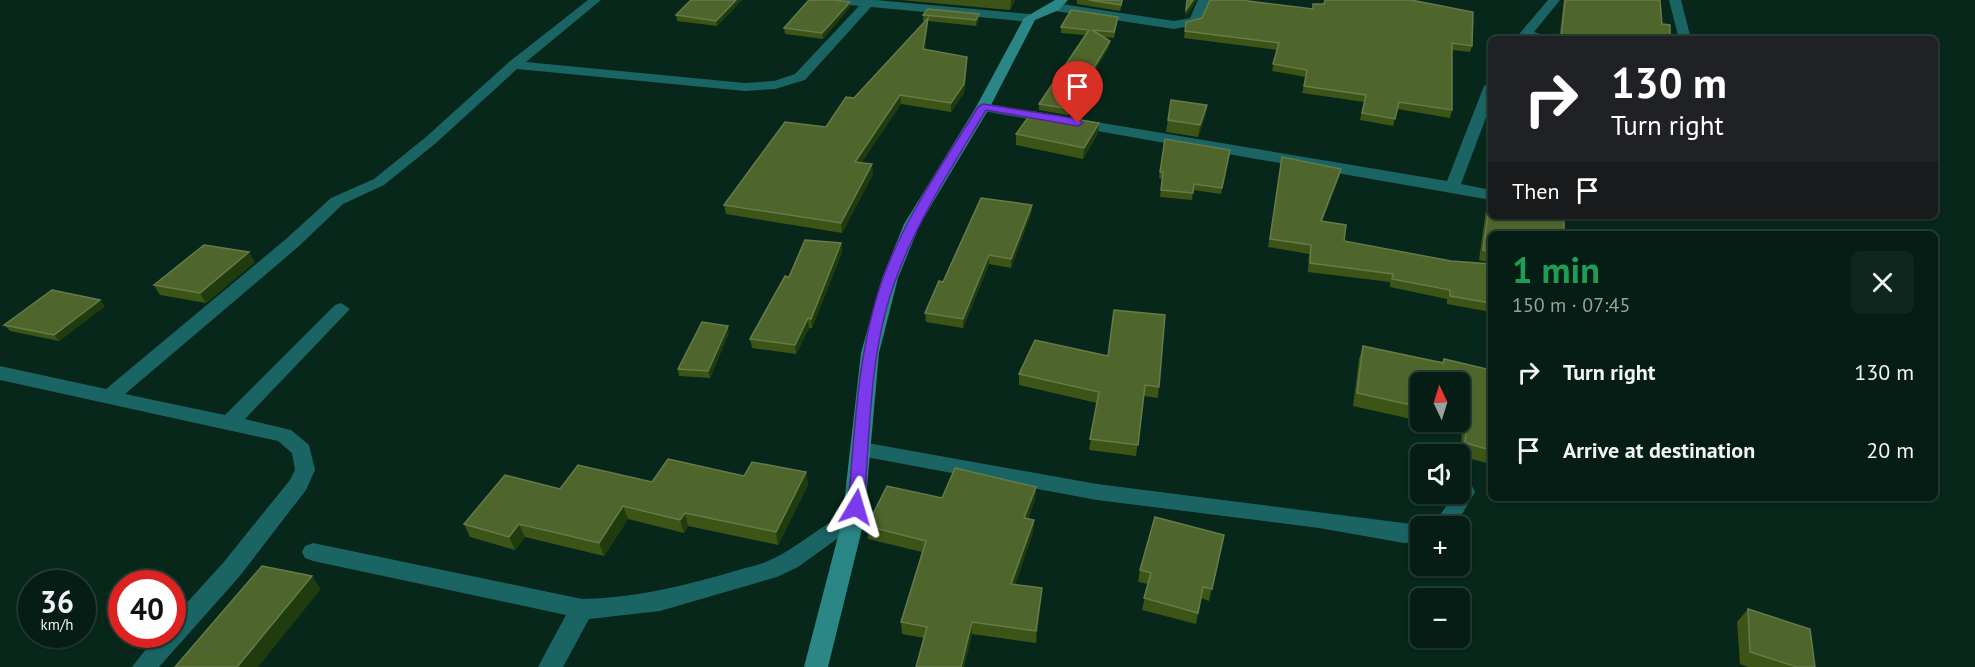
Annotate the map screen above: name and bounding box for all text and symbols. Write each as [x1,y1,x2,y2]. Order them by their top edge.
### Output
text: 130 m [1611,55,1727,110]
icon: right [1512,60,1590,138]
pin [1052,61,1103,123]
icon: arrive [1061,70,1094,103]
text: Turn right [1611,108,1724,142]
icon: arrive [1571,174,1604,207]
text: Then [1512,177,1559,205]
text: 1 min [1512,246,1600,293]
button: close [1851,251,1914,314]
text: 150 m · 07:45 [1512,292,1630,318]
icon: right [1512,356,1545,389]
text: Turn right [1563,358,1655,386]
text: 130 m [1854,358,1914,386]
north arrow [1410,372,1470,432]
map controls [1410,372,1470,648]
icon: arrive [1512,434,1545,467]
text: Arrive at destination [1563,436,1755,464]
text: 20 m [1866,436,1914,464]
button: sound [1410,444,1470,504]
position arrow [824,475,888,539]
button: + [1410,516,1470,576]
speed limit sign: 40 [108,570,186,648]
text: 36 [40,582,74,621]
button: − [1410,588,1470,648]
text: km/h [41,615,73,634]

